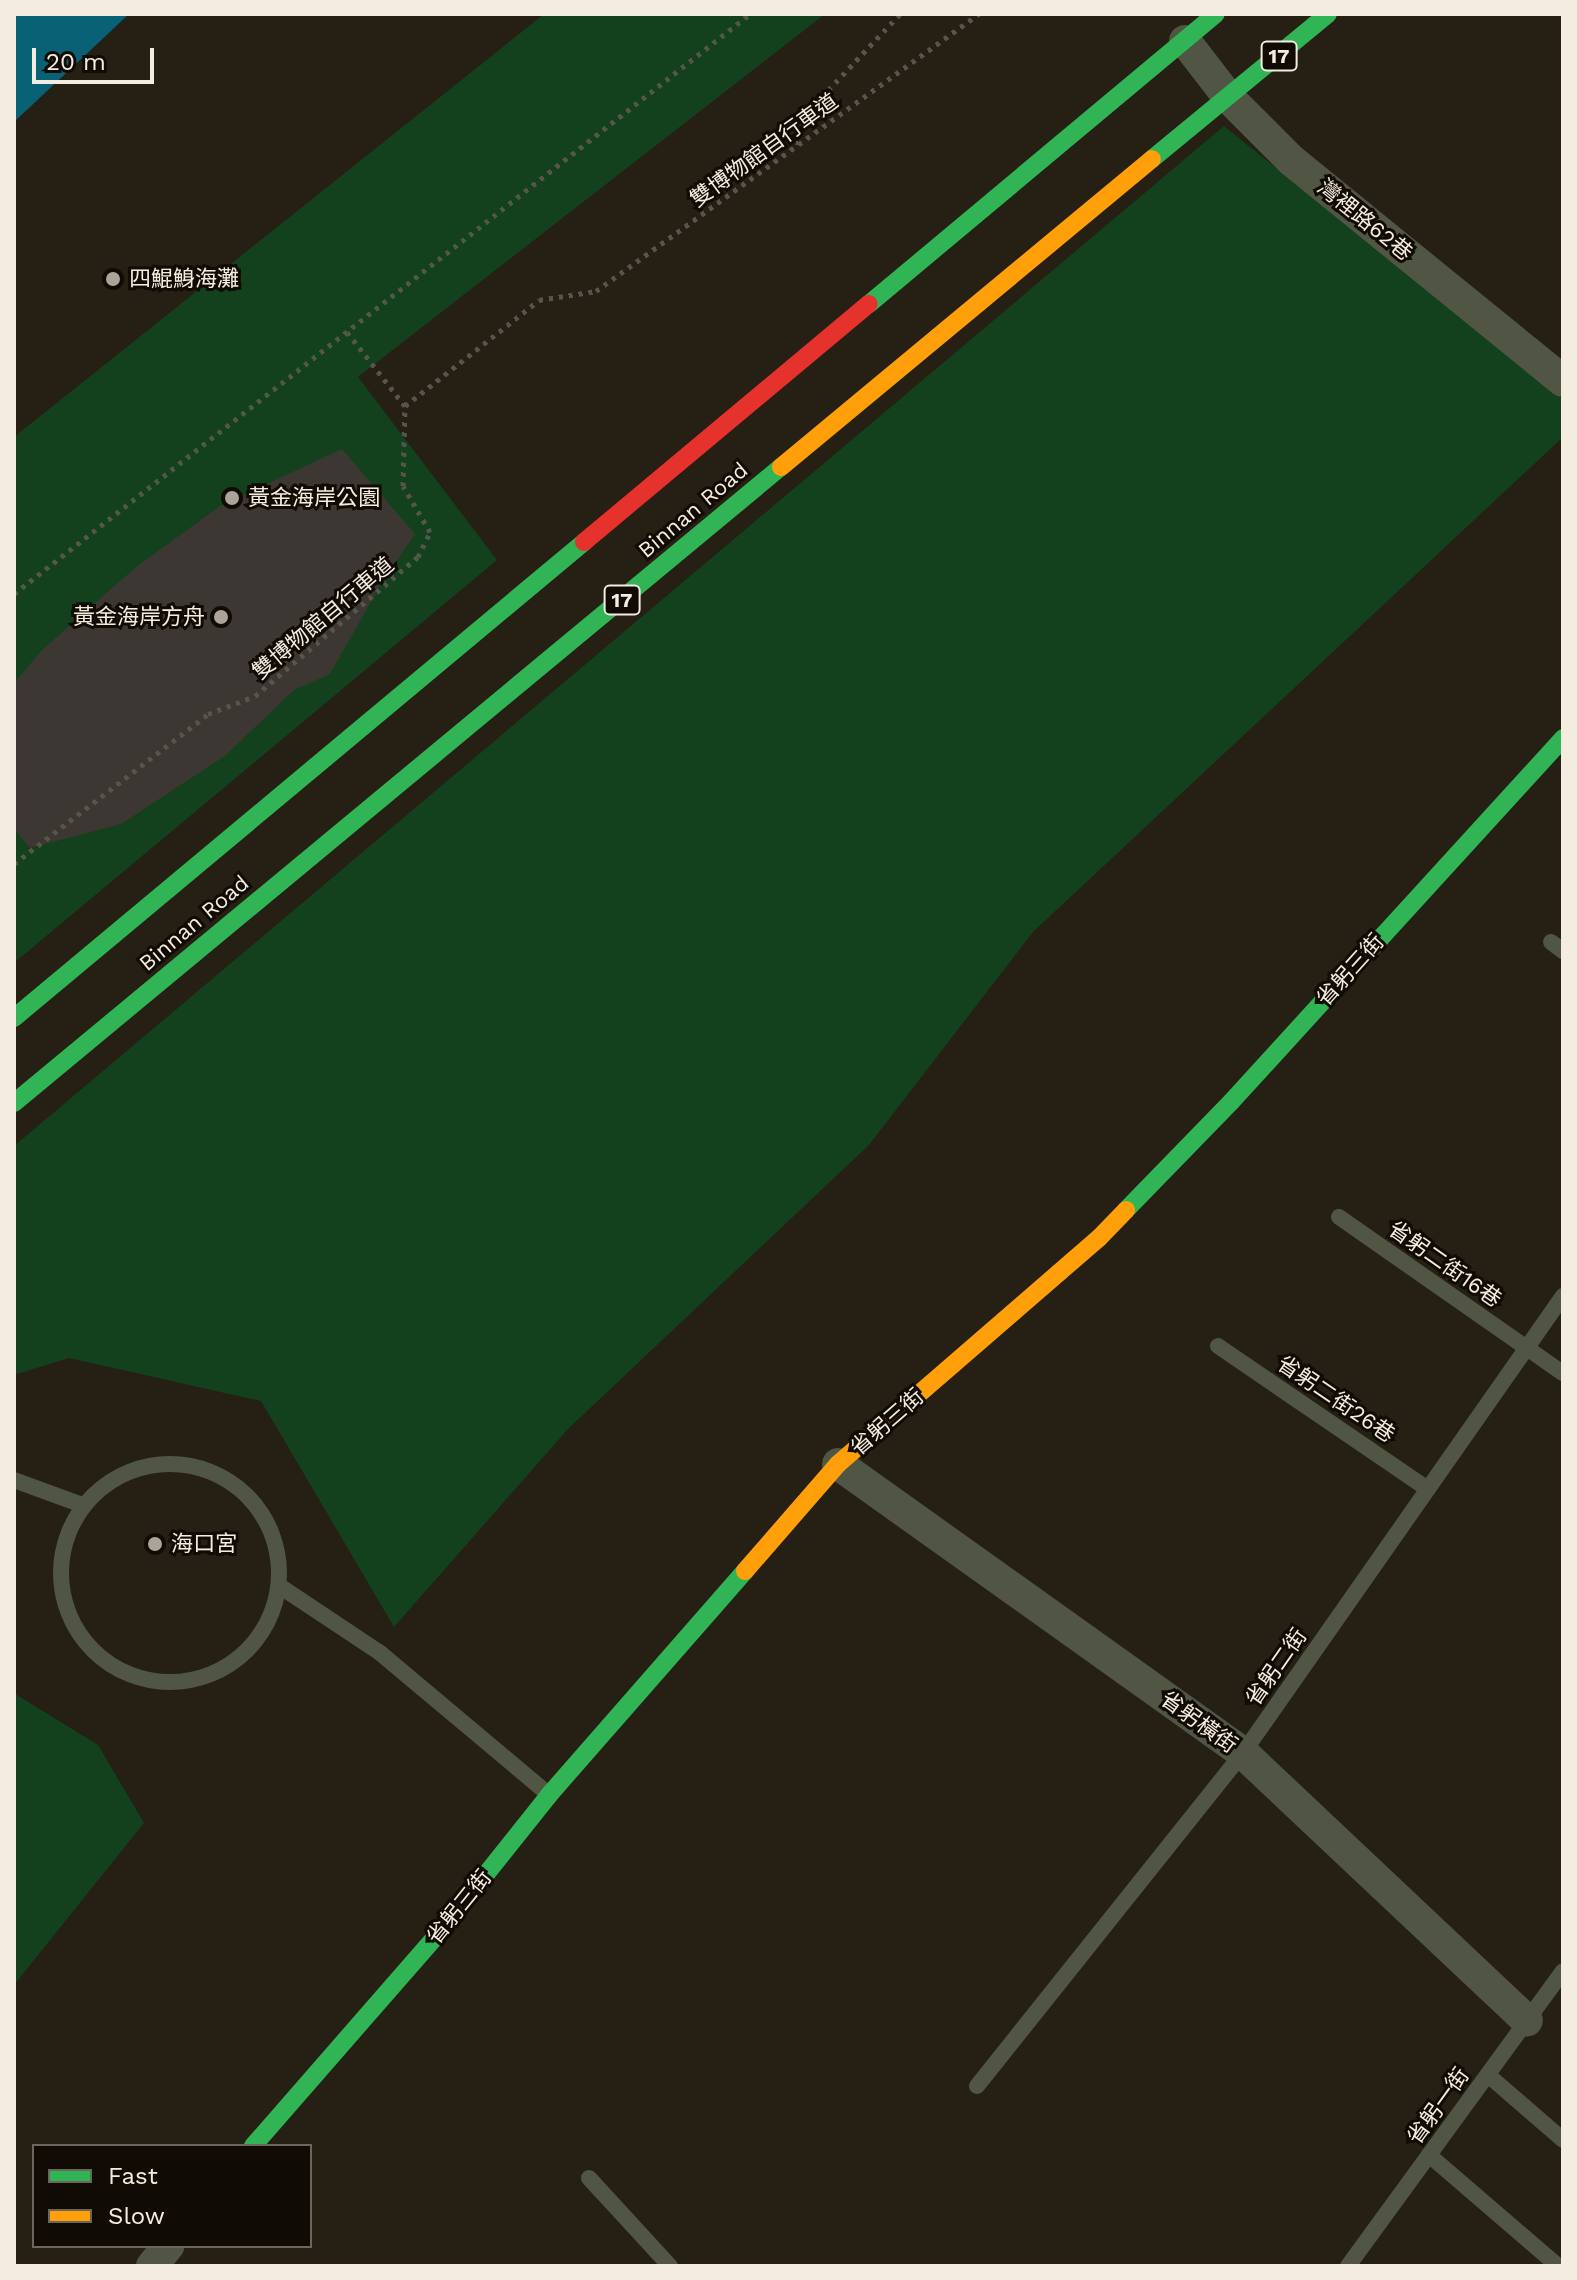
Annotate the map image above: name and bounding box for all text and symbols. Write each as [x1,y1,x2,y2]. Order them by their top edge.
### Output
scale bar [36,32,158,82]
road number: 17 [1259,40,1299,72]
text: 20 m [46,48,106,76]
street label: 雙博物館自行車道 [685,88,843,212]
street label: 灣裡路62巷 [1312,174,1418,266]
place label: 四鯤鯓海灘 [129,266,239,292]
marker: 四鯤鯓海灘 [104,270,122,288]
street label: Binnan Road [633,457,753,563]
place label: 黃金海岸公園 [248,485,380,511]
marker: 黃金海岸公園 [223,489,241,507]
street label: 雙博物館自行車道 [247,551,399,685]
road number: 17 [602,584,642,616]
place label: 黃金海岸方舟 [73,604,205,630]
marker: 黃金海岸方舟 [212,608,230,626]
street label: Binnan Road [134,870,254,976]
street label: 省躬三街 [1311,928,1389,1012]
street label: 省躬二街16巷 [1383,1215,1507,1313]
street label: 省躬二街26巷 [1272,1350,1400,1448]
street label: 省躬三街 [845,1383,929,1461]
place label: 海口宮 [171,1531,237,1557]
marker: 海口宮 [146,1535,164,1553]
street label: 省躬二街 [1240,1623,1312,1711]
street label: 省躬橫街 [1156,1685,1242,1759]
street label: 省躬三街 [421,1864,497,1950]
street label: 省躬一街 [1401,2063,1475,2149]
legend [32,2144,312,2248]
text: Fast [108,2162,158,2190]
text: Slow [108,2202,165,2230]

